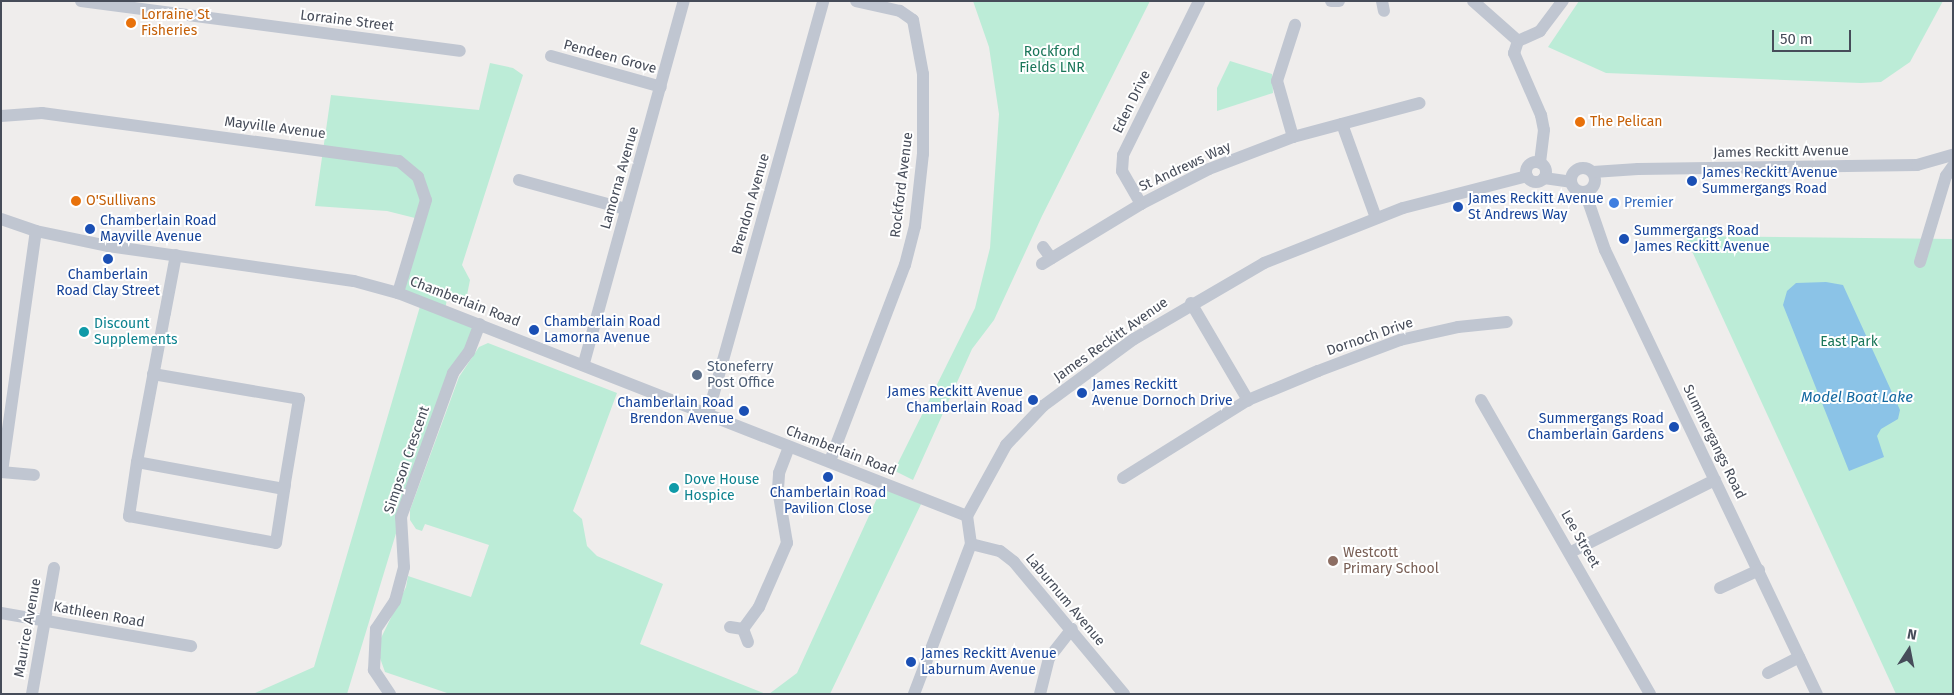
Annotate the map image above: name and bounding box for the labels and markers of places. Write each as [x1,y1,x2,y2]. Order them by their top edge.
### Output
place label: Lorraine St Fisheries [141,7,210,40]
marker: Lorraine St Fisheries [125,17,137,29]
place label: The Pelican [1590,114,1663,130]
marker: The Pelican [1574,116,1586,128]
place label: James Reckitt Avenue Summergangs Road [1702,165,1838,198]
marker: James Reckitt Avenue Summergangs Road [1686,175,1698,187]
place label: James Reckitt Avenue St Andrews Way [1468,191,1604,223]
place label: O'Sullivans [86,193,156,209]
marker: O'Sullivans [70,195,82,207]
place label: Premier [1624,195,1673,211]
marker: Premier [1608,197,1620,209]
marker: James Reckitt Avenue St Andrews Way [1452,201,1464,213]
place label: Chamberlain Road Mayville Avenue [100,213,217,246]
marker: Chamberlain Road Mayville Avenue [84,223,96,235]
place label: Summergangs Road James Reckitt Avenue [1634,223,1770,256]
marker: Summergangs Road James Reckitt Avenue [1618,233,1630,245]
marker: Chamberlain Road Clay Street [102,253,114,265]
place label: Chamberlain Road Clay Street [56,267,160,300]
place label: Chamberlain Road Lamorna Avenue [544,314,661,347]
place label: Discount Supplements [94,316,177,348]
marker: Chamberlain Road Lamorna Avenue [528,324,540,336]
marker: Discount Supplements [78,326,90,338]
place label: Stoneferry Post Office [707,359,775,392]
marker: Stoneferry Post Office [691,369,703,381]
place label: James Reckitt Avenue Dornoch Drive [1092,377,1233,410]
place label: James Reckitt Avenue Chamberlain Road [887,384,1023,417]
marker: James Reckitt Avenue Dornoch Drive [1076,387,1088,399]
marker: James Reckitt Avenue Chamberlain Road [1027,394,1039,406]
place label: Chamberlain Road Brendon Avenue [617,395,734,428]
marker: Chamberlain Road Brendon Avenue [738,405,750,417]
place label: Summergangs Road Chamberlain Gardens [1527,411,1664,444]
marker: Summergangs Road Chamberlain Gardens [1668,421,1680,433]
marker: Chamberlain Road Pavilion Close [822,471,834,483]
place label: Dove House Hospice [684,472,759,504]
marker: Dove House Hospice [668,482,680,494]
place label: Chamberlain Road Pavilion Close [770,485,886,518]
place label: Westcott Primary School [1343,545,1439,578]
marker: Westcott Primary School [1327,555,1339,567]
place label: James Reckitt Avenue Laburnum Avenue [921,646,1057,679]
marker: James Reckitt Avenue Laburnum Avenue [905,656,917,668]

